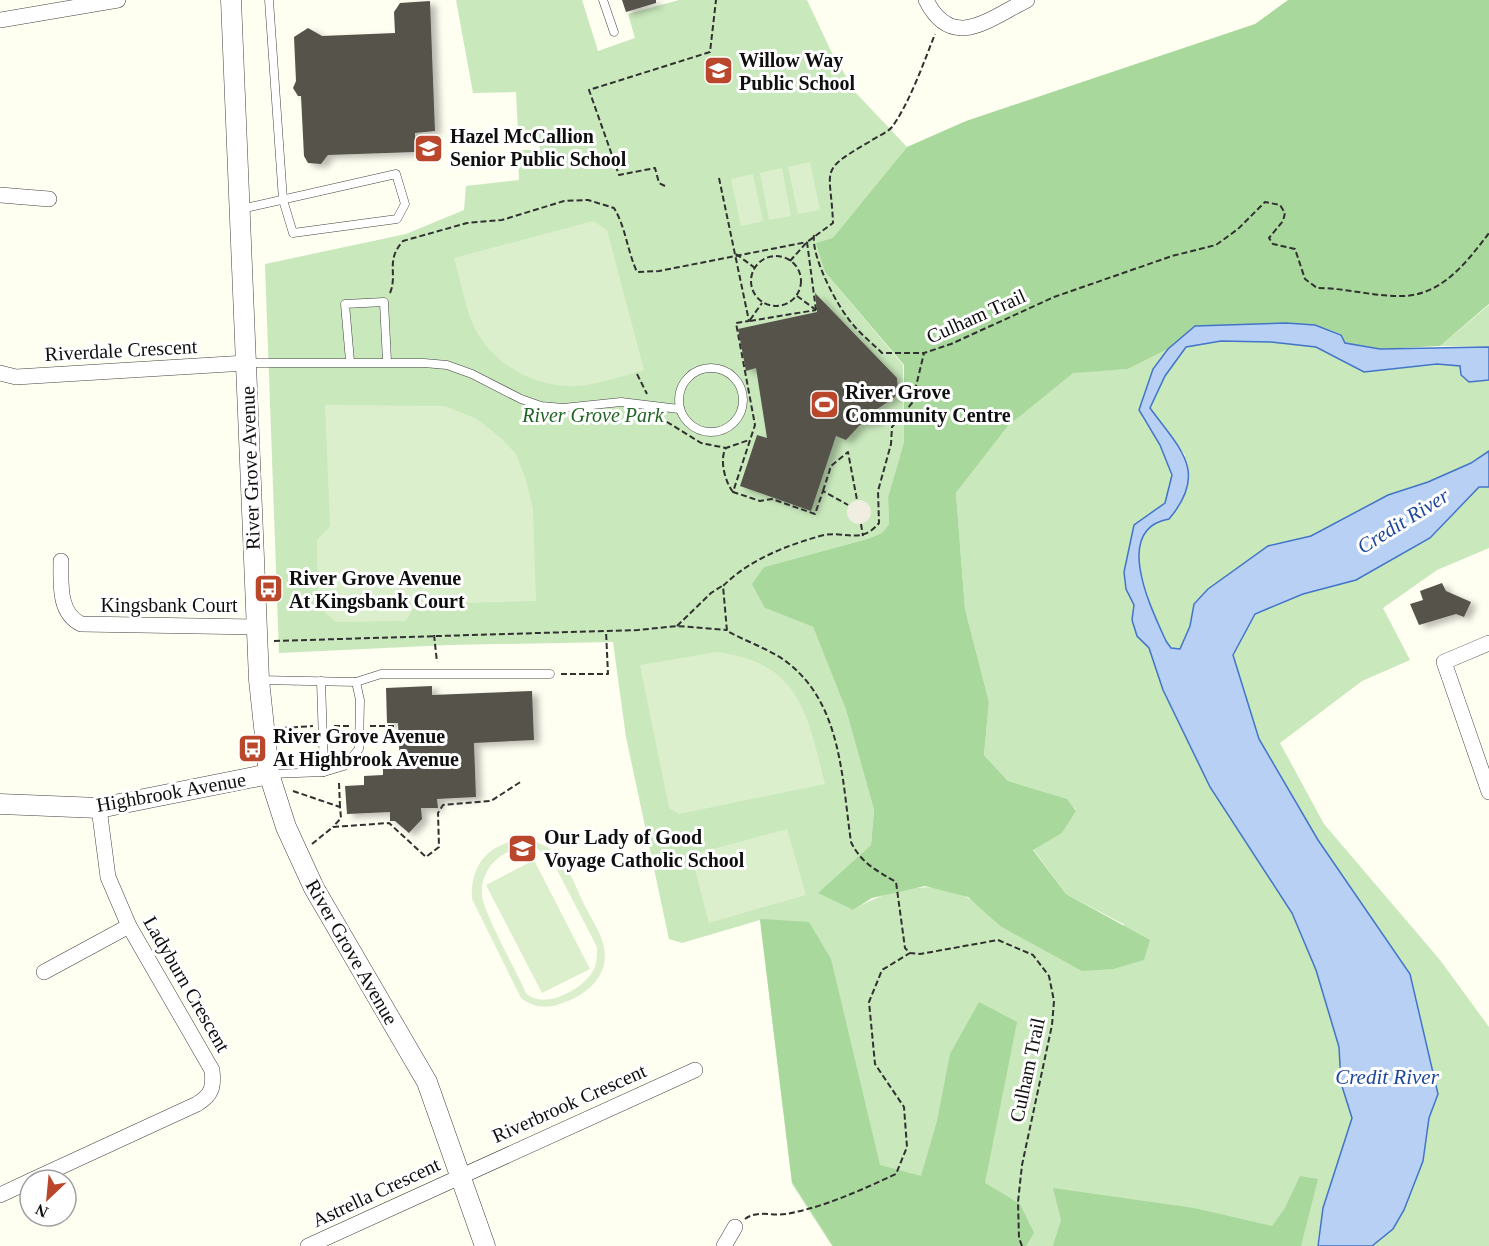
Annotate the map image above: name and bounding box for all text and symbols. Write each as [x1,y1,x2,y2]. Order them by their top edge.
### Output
place label: Willow Way Public School [739,49,856,94]
school or university icon: Willow Way Public School [702,55,734,87]
place label: Hazel McCallion Senior Public School [450,125,627,170]
school or university icon: Hazel McCallion Senior Public School [413,132,445,164]
street label: Culham Trail [923,284,1029,348]
street label: Riverdale Crescent [44,335,198,365]
place label: River Grove Community Centre [845,381,1011,427]
street label: River Grove Avenue [236,386,264,550]
sports icon: River Grove Community Centre [808,388,840,420]
park label: River Grove Park [521,404,665,426]
water label: Credit River [1353,483,1454,559]
place label: River Grove Avenue At Kingsbank Court [289,567,465,613]
bus stop icon: River Grove Avenue At Kingsbank Court [252,573,284,605]
street label: Kingsbank Court [100,594,238,617]
place label: River Grove Avenue At Highbrook Avenue [273,725,459,771]
bus stop icon: River Grove Avenue At Highbrook Avenue [236,732,268,764]
street label: Highbrook Avenue [95,768,248,817]
place label: Our Lady of Good Voyage Catholic School [544,826,745,872]
school or university icon: Our Lady of Good Voyage Catholic School [507,832,539,864]
street label: River Grove Avenue [301,875,403,1029]
street label: Ladyburn Crescent [138,912,235,1057]
street label: Culham Trail [1005,1015,1049,1124]
street label: Riverbrook Crescent [489,1059,650,1147]
water label: Credit River [1335,1065,1440,1089]
street label: Astrella Crescent [309,1153,444,1231]
north arrow [18,1168,78,1228]
text: N [32,1201,51,1221]

